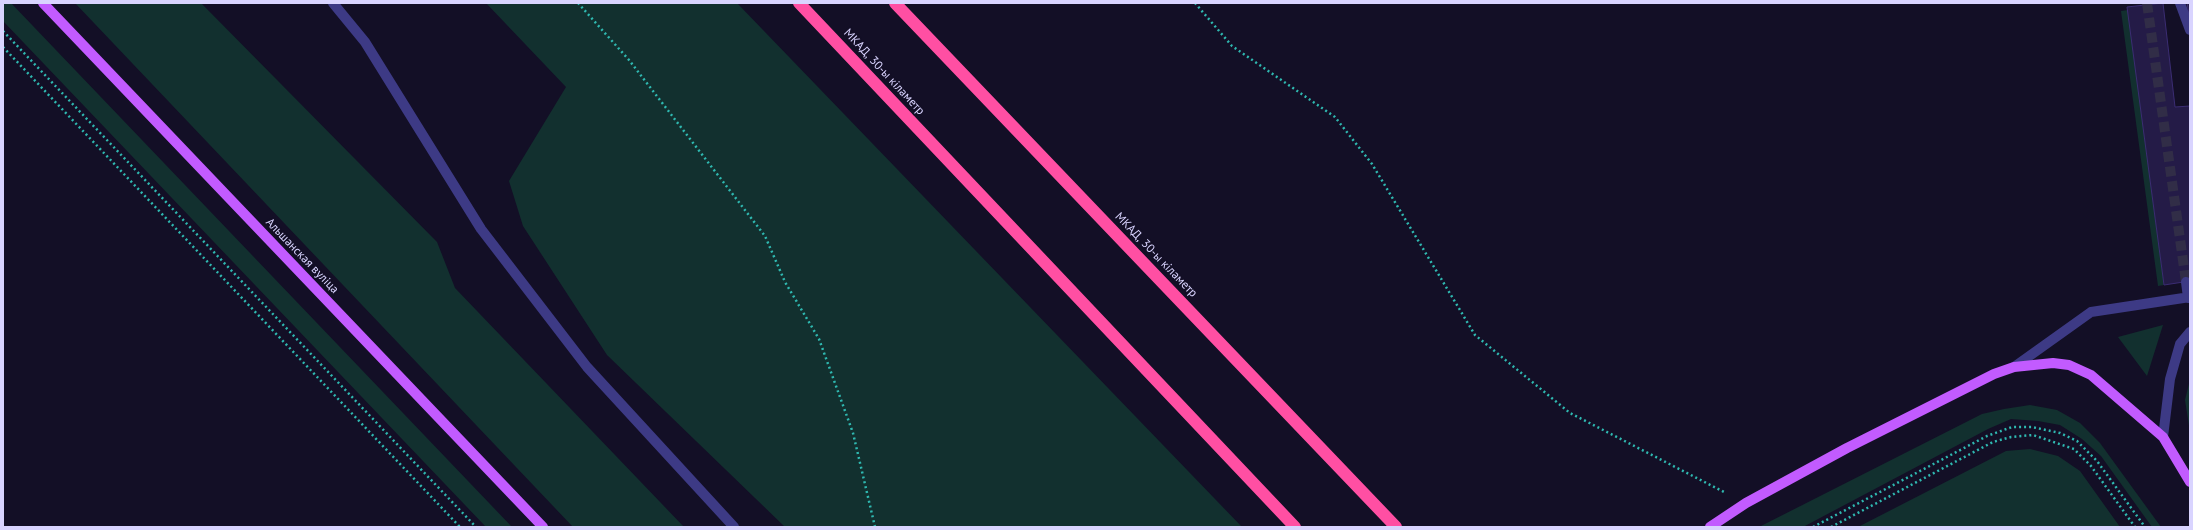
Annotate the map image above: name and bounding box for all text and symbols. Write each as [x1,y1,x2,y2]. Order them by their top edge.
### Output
street label: МКАД, 30-ы кіламетр [840,26,928,118]
street label: МКАД, 30-ы кіламетр [1112,210,1200,300]
street label: Альшанская вуліца [262,215,342,297]

